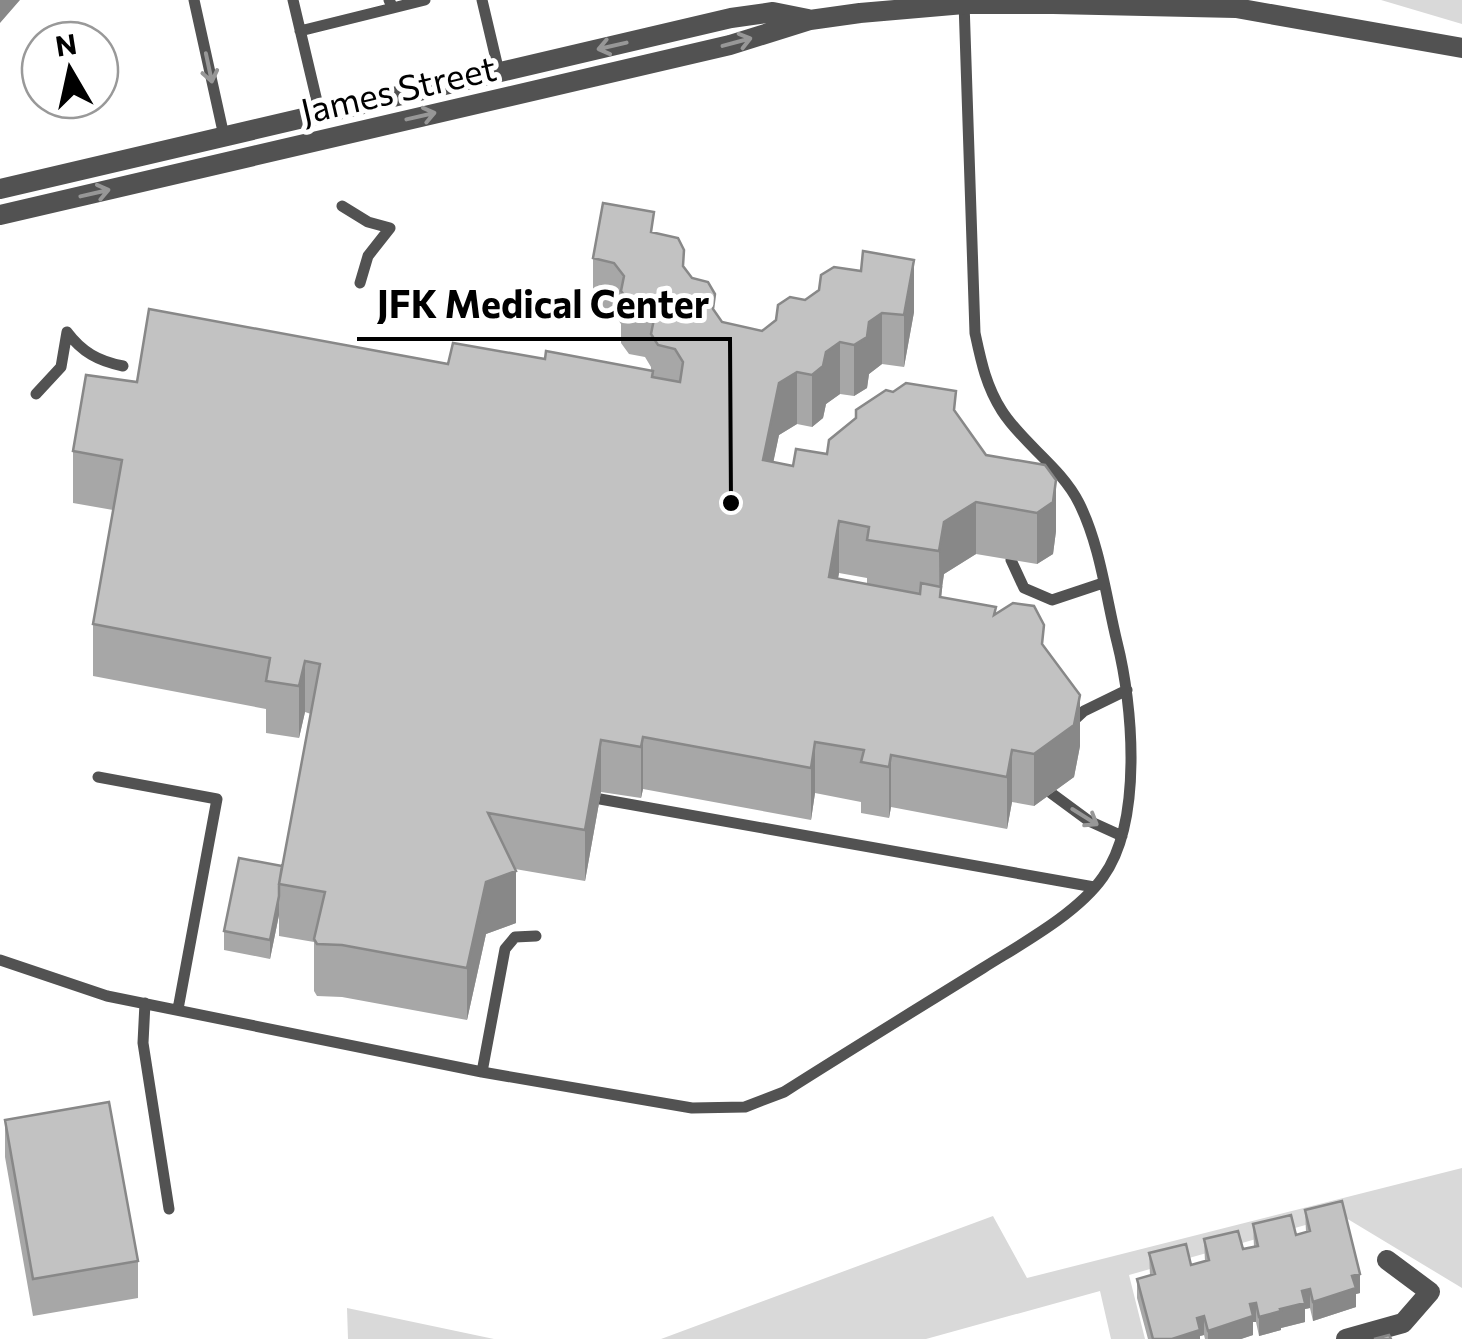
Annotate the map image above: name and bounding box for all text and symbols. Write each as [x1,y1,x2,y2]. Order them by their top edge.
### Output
north arrow [20,20,120,120]
text: N [53,26,79,63]
one-way arrow [721,32,752,51]
one-way arrow [597,38,629,56]
street label: James Street [296,45,500,131]
one-way arrow [201,51,219,83]
one-way arrow [404,106,436,124]
one-way arrow [78,183,110,201]
callout: JFK Medical Center [357,271,730,339]
text: JFK Medical Center [377,279,710,326]
one-way arrow [1071,807,1099,827]

